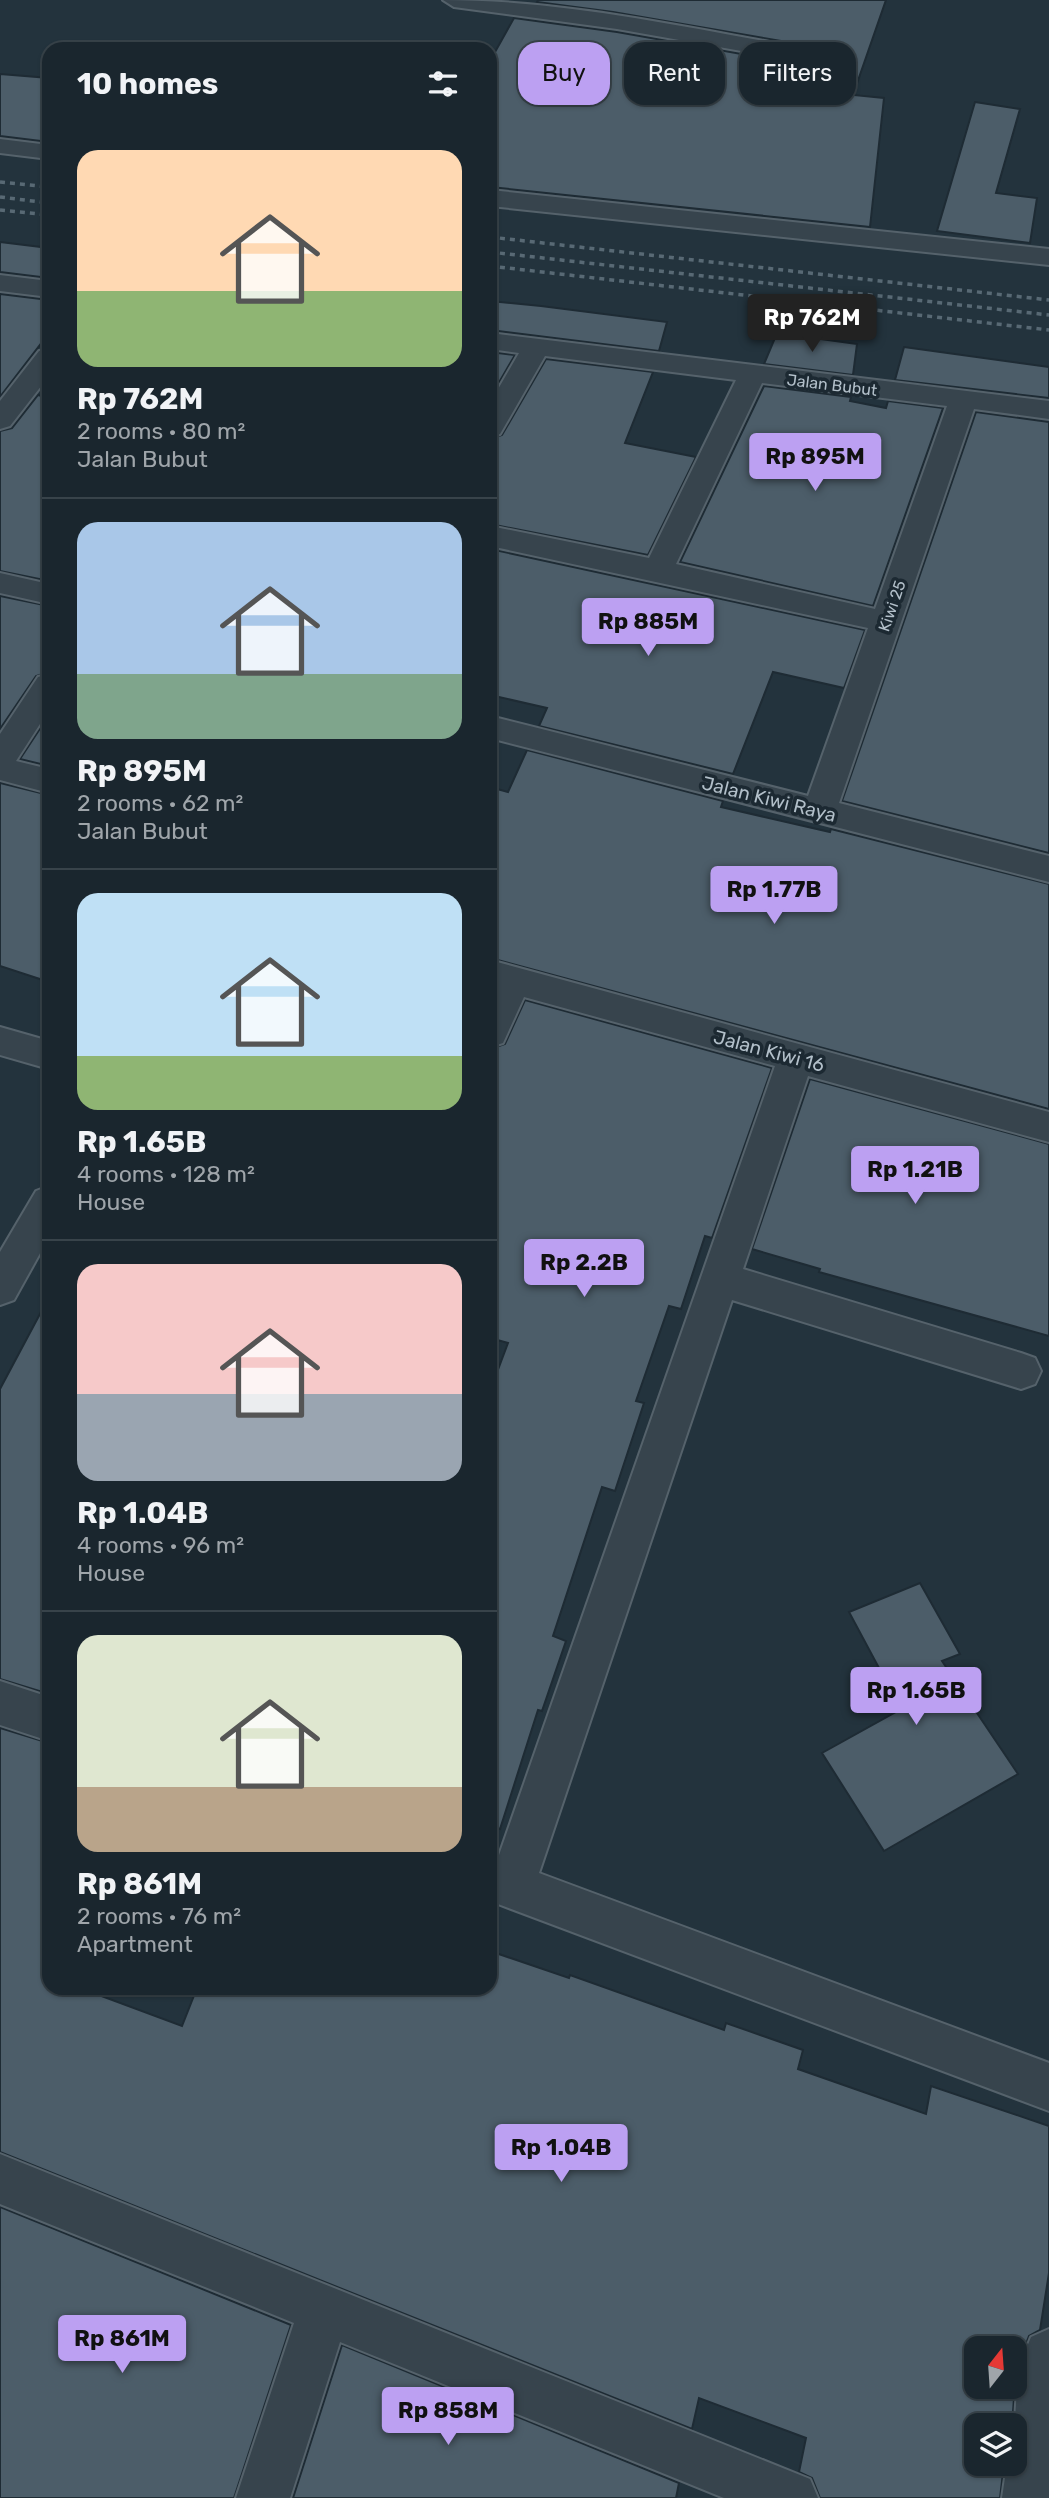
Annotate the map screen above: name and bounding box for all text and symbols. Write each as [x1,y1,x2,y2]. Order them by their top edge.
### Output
chip: Buy [518,42,610,105]
chip: Rent [624,42,725,105]
chip: Filters [739,42,856,105]
icon: filters [424,65,462,103]
text: 10 homes [77,66,218,102]
icon: home [207,196,333,322]
pin: Rp 762M [747,294,877,354]
text: Rp 762M [764,303,860,331]
street label: Jalan Bubut [786,370,878,400]
text: Rp 762M [77,381,203,417]
text: 2 rooms · 80 m² [77,417,245,445]
pin: Rp 895M [750,434,880,493]
text: Rp 895M [765,442,865,470]
text: Jalan Bubut [77,445,208,473]
icon: home [207,568,333,694]
street label: Kiwi 25 [874,578,910,634]
pin: Rp 885M [583,598,713,658]
text: Rp 885M [598,607,698,635]
text: Rp 895M [77,753,207,789]
street label: Jalan Kiwi Raya [699,771,839,827]
text: 2 rooms · 62 m² [77,789,243,817]
text: Jalan Bubut [77,817,208,845]
pin: Rp 1.77B [702,866,846,926]
text: Rp 1.77B [726,875,822,903]
icon: home [207,939,333,1065]
street label: Jalan Kiwi 16 [711,1025,827,1077]
text: Rp 1.65B [77,1124,206,1160]
pin: Rp 1.21B [843,1146,987,1206]
text: Rp 1.21B [867,1155,963,1183]
text: 4 rooms · 128 m² [77,1160,255,1188]
text: House [77,1188,145,1216]
pin: Rp 2.2B [519,1240,649,1299]
text: Rp 2.2B [540,1248,628,1276]
icon: home [207,1310,333,1436]
text: Rp 1.04B [77,1495,208,1531]
text: 4 rooms · 96 m² [77,1531,244,1559]
text: House [77,1559,145,1587]
pin: Rp 1.65B [844,1668,988,1727]
text: Rp 1.65B [866,1676,966,1704]
icon: home [207,1681,333,1807]
text: Rp 861M [77,1866,202,1902]
text: 2 rooms · 76 m² [77,1902,241,1930]
text: Apartment [77,1930,193,1958]
pin: Rp 1.04B [489,2124,633,2184]
text: Rp 1.04B [511,2133,611,2161]
pin: Rp 861M [57,2316,187,2375]
text: Rp 861M [74,2324,170,2352]
north arrow [964,2336,1027,2399]
map controls [964,2336,1027,2476]
pin: Rp 858M [383,2388,513,2447]
text: Rp 858M [398,2396,498,2424]
button: layers [964,2413,1027,2476]

